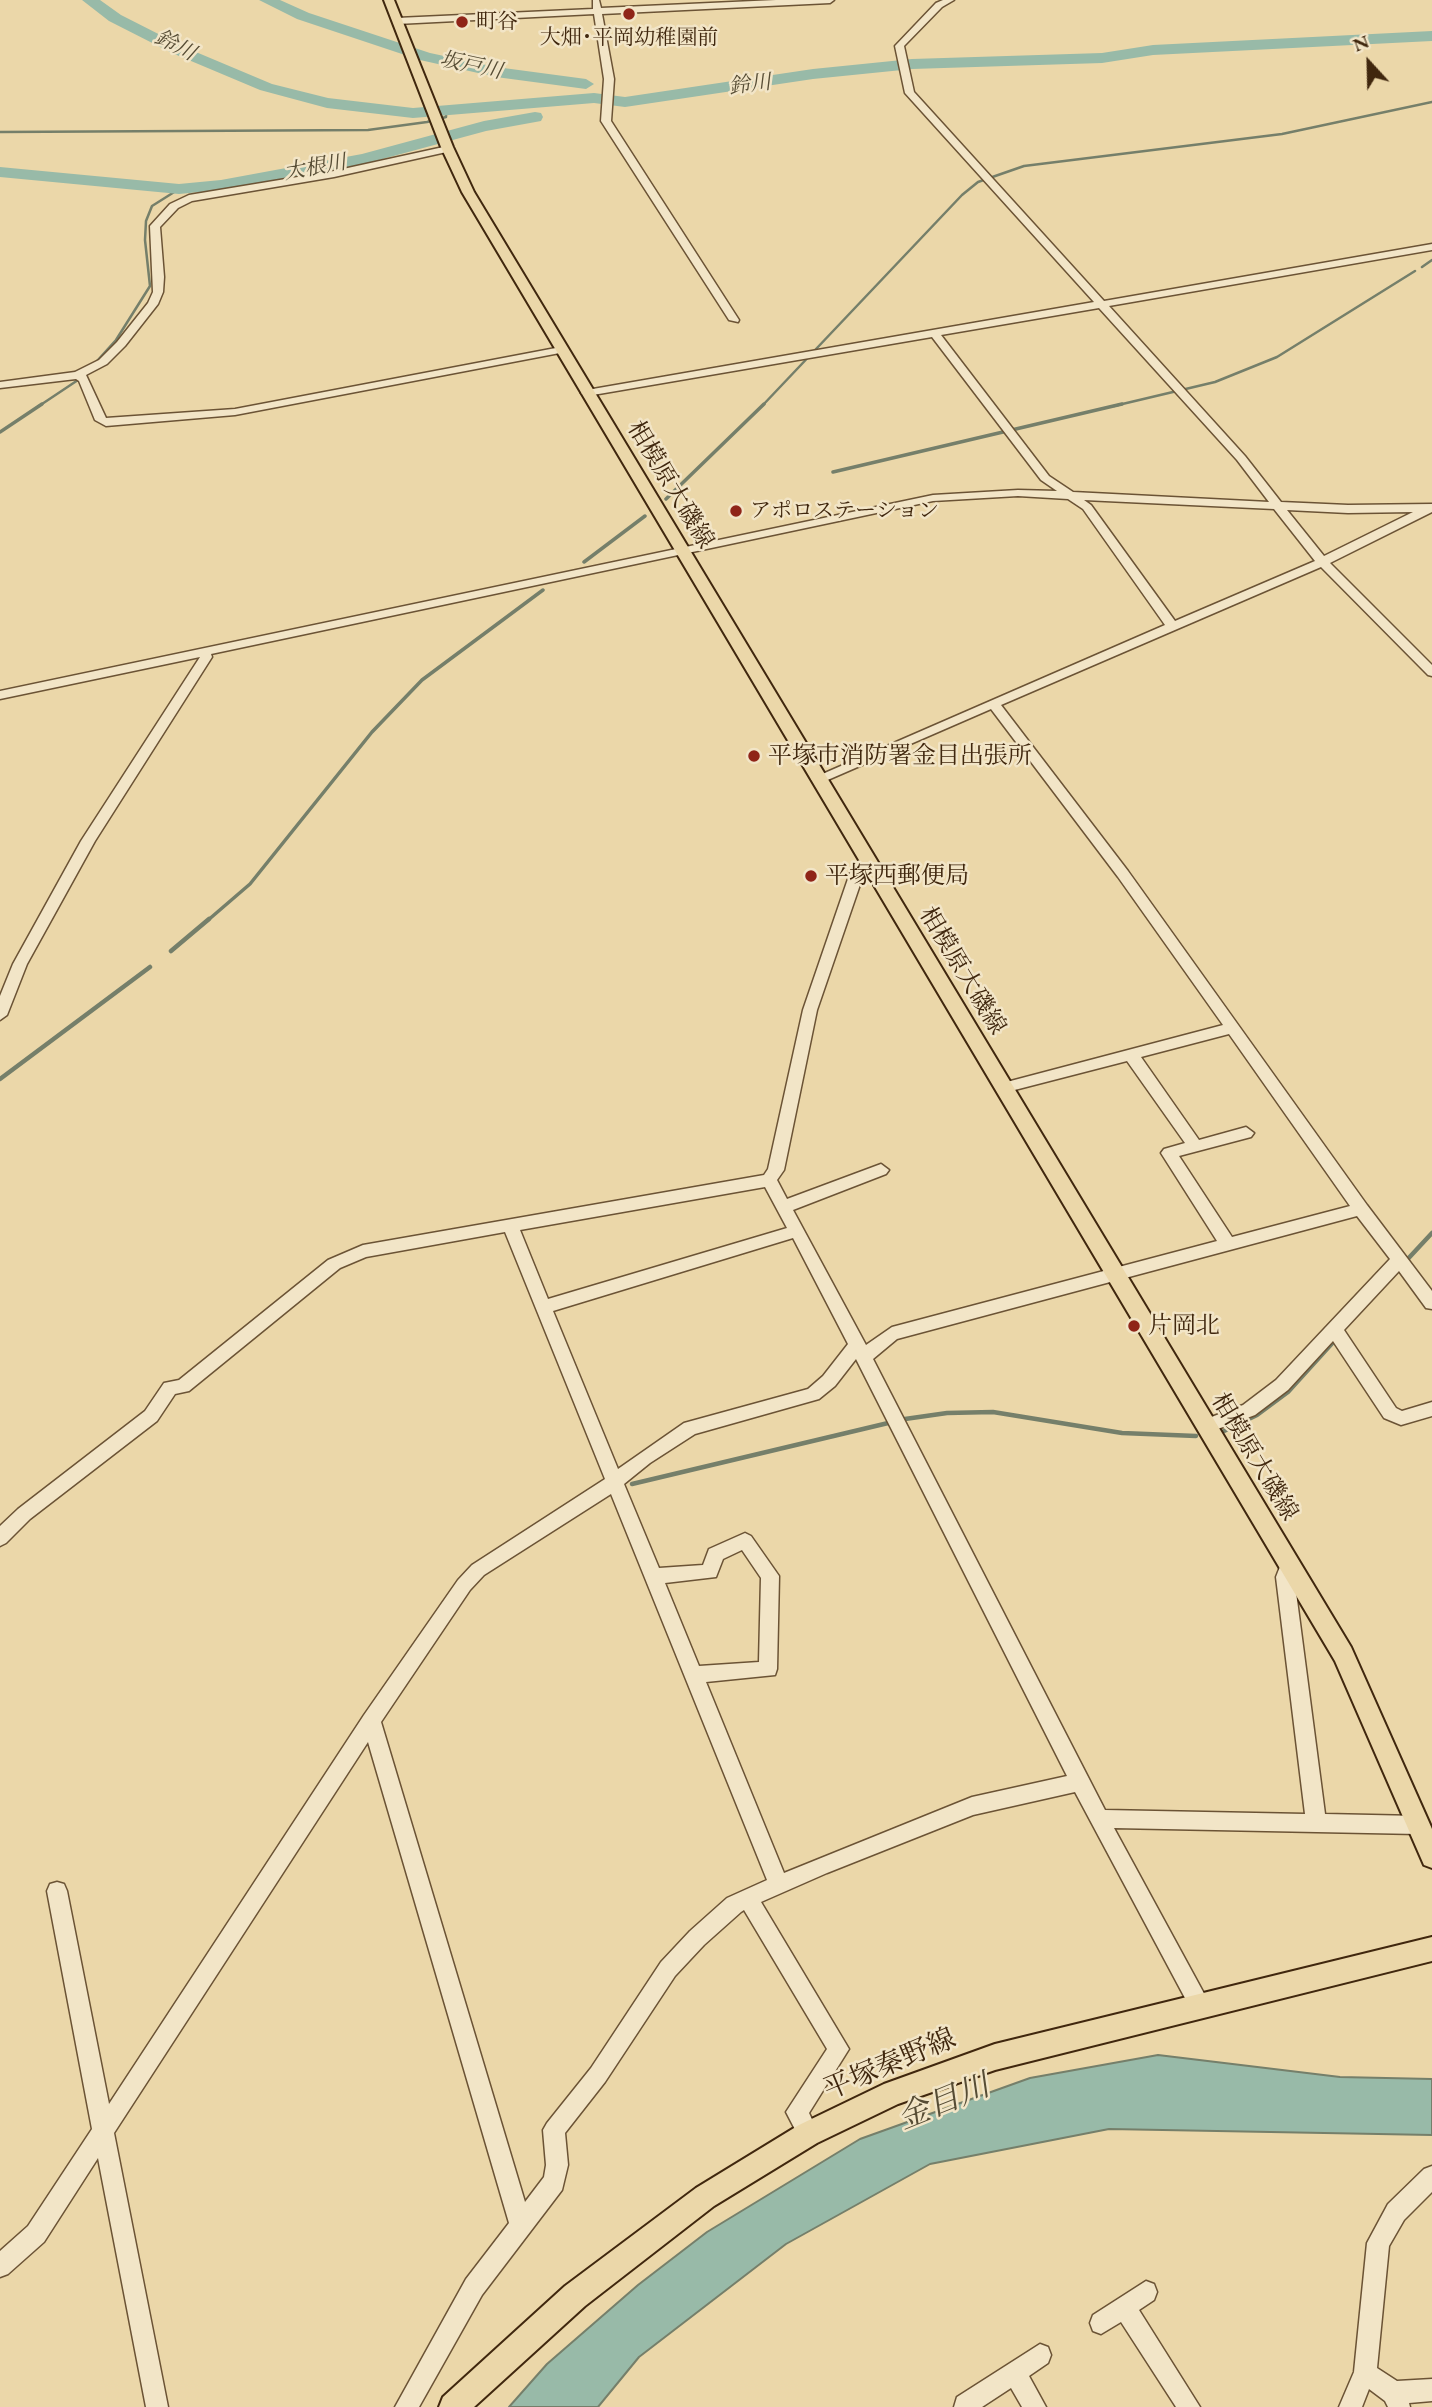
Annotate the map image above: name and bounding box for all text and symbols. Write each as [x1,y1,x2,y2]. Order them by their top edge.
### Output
marker: 大畑･平岡幼稚園前 [621,6,637,22]
place label: 町谷 [476,9,518,35]
marker: 町谷 [454,14,470,30]
water label: 鈴川 [151,25,199,67]
place label: 大畑･平岡幼稚園前 [540,25,718,51]
north arrow [1334,28,1404,98]
text: N [1349,29,1373,58]
water label: 坂戸川 [438,47,504,85]
water label: 鈴川 [728,70,772,100]
water label: 大根川 [282,150,348,186]
street label: 相模原大磯線 [621,416,719,554]
place label: アポロステーション [750,498,939,524]
marker: アポロステーション [728,503,744,519]
place label: 平塚市消防署金目出張所 [768,742,1032,770]
marker: 平塚市消防署金目出張所 [746,748,762,764]
place label: 平塚西郵便局 [825,862,969,890]
marker: 平塚西郵便局 [803,868,819,884]
street label: 相模原大磯線 [913,902,1011,1040]
place label: 片岡北 [1148,1312,1220,1340]
marker: 片岡北 [1126,1318,1142,1334]
street label: 相模原大磯線 [1205,1388,1303,1526]
street label: 平塚秦野線 [819,2022,961,2108]
water label: 金目川 [892,2067,996,2139]

